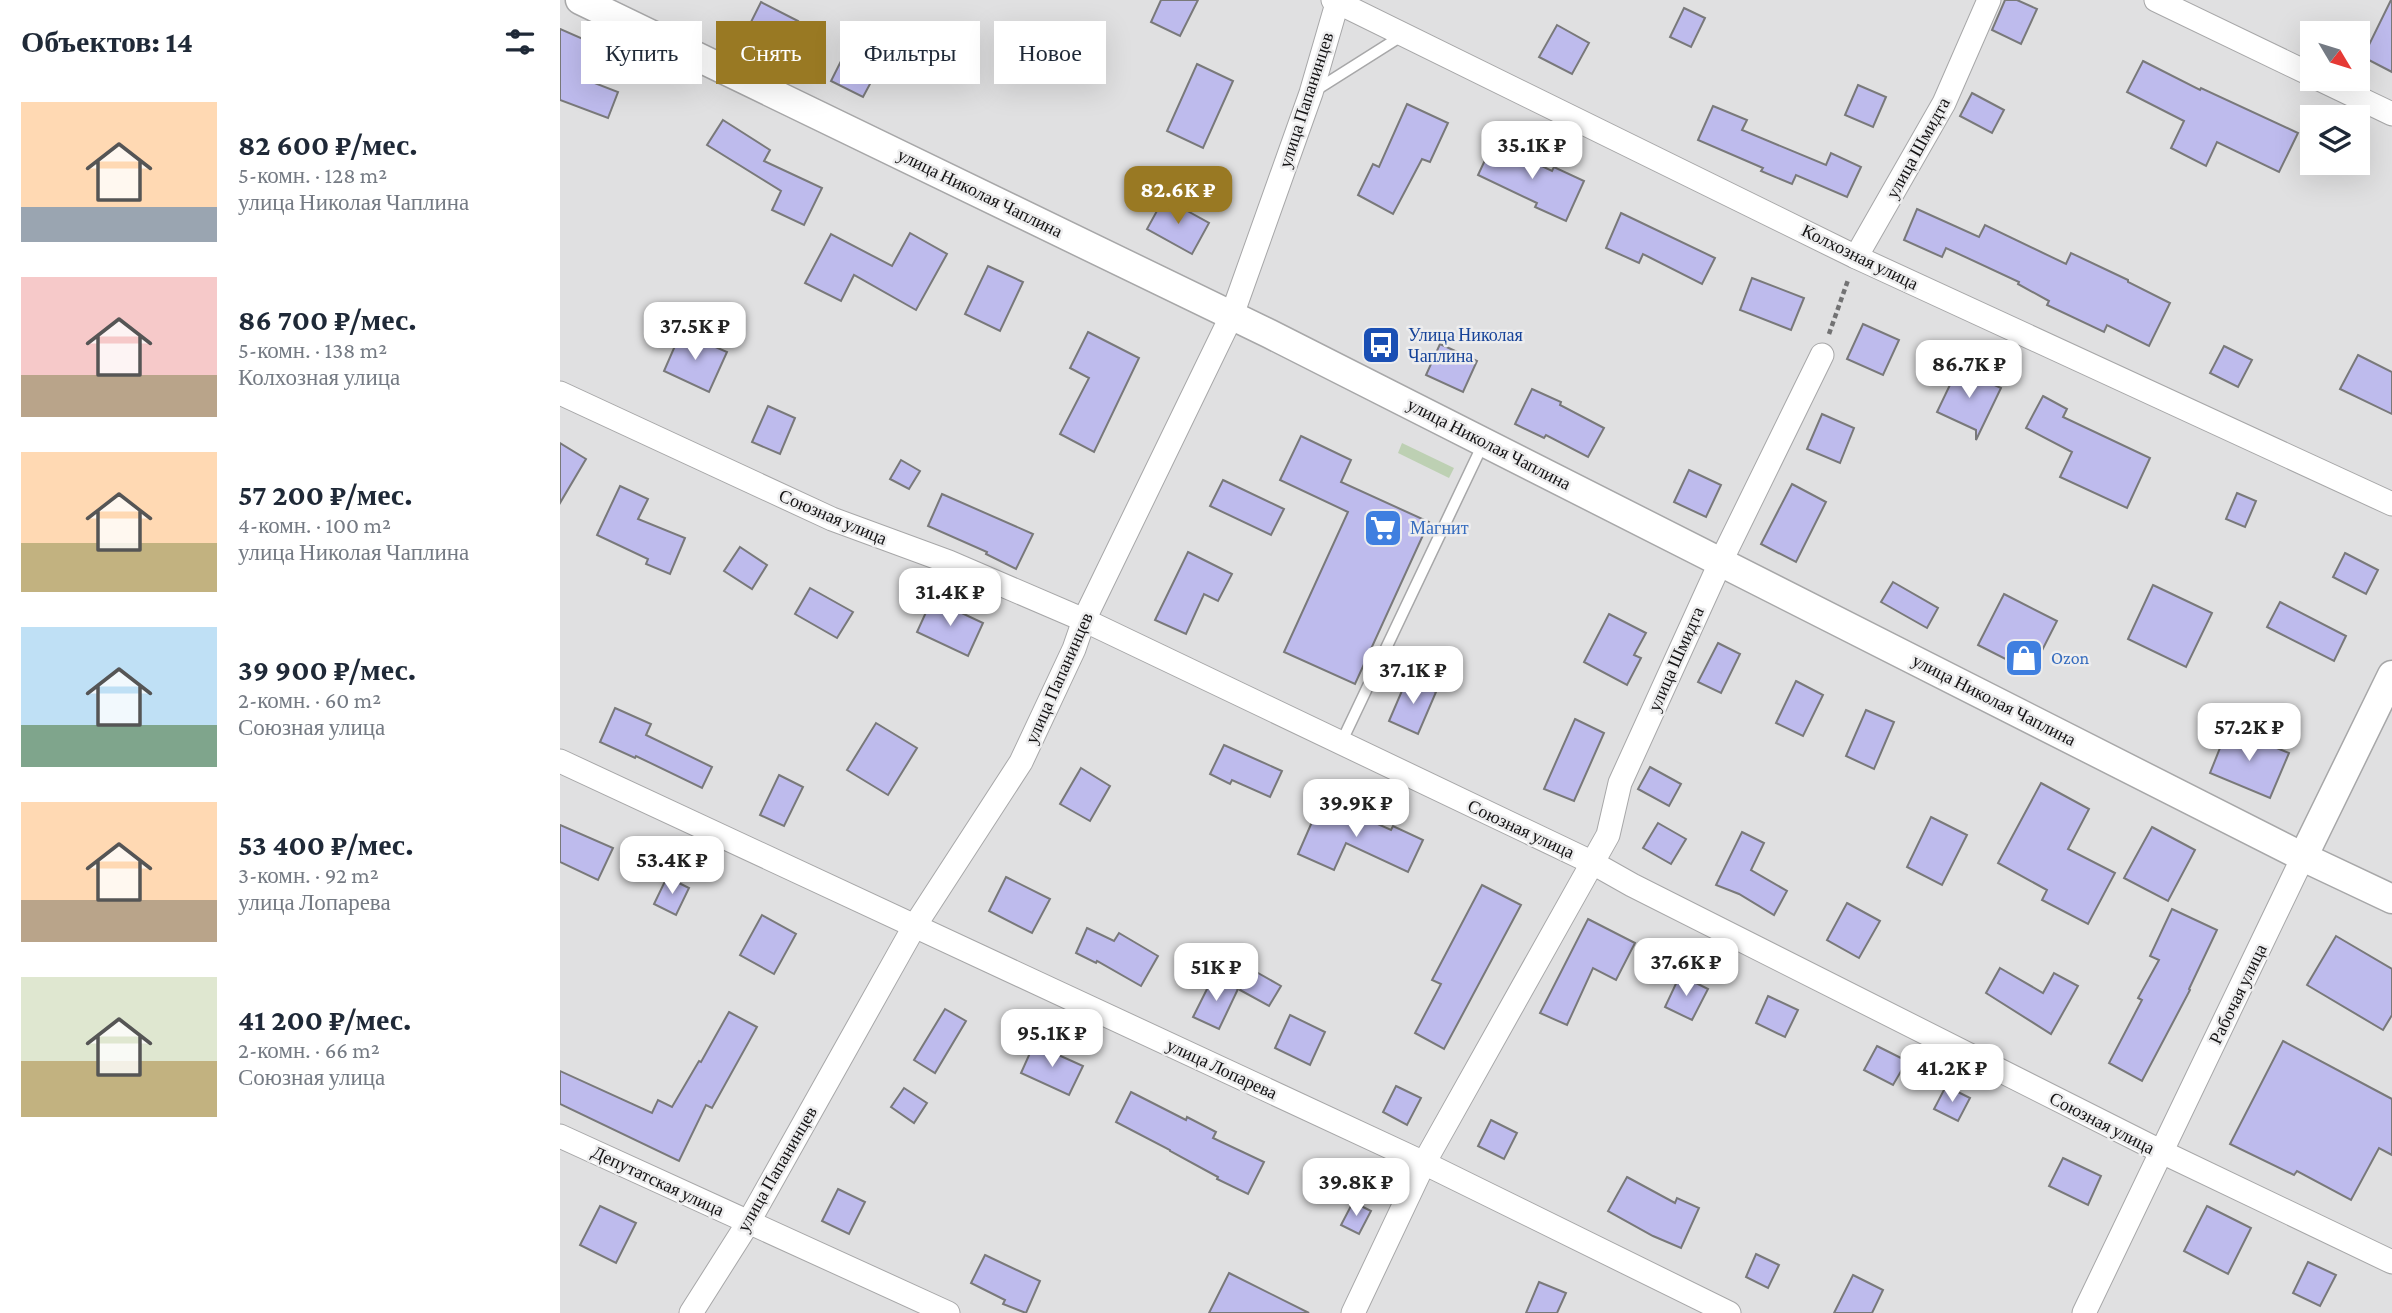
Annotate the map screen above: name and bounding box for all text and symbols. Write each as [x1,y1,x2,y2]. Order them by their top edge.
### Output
chip: Купить [581,21,702,84]
chip: Снять [716,21,826,84]
chip: Фильтры [840,21,980,84]
chip: Новое [994,21,1106,84]
north arrow [2300,21,2370,91]
map controls [2300,21,2370,175]
icon: filters [501,23,539,61]
text: Объектов: 14 [21,25,193,58]
street label: улица Папанинцев [1275,30,1337,170]
street label: улица Шмидта [1882,94,1954,202]
button: layers [2300,105,2370,175]
pin: 35.1K ₽ [1467,122,1597,181]
text: 82 600 ₽/мес. [238,128,418,161]
icon: home [77,130,161,214]
text: 35.1K ₽ [1497,131,1567,157]
street label: улица Николая Чаплина [894,144,1066,242]
text: 5-комн. · 128 m² [238,162,387,188]
pin: 82.6K ₽ [1113,166,1243,226]
text: 82.6K ₽ [1140,176,1216,202]
text: улица Николая Чаплина [238,189,469,215]
street label: Колхозная улица [1799,220,1921,294]
pin: 37.5K ₽ [630,302,760,362]
text: 86 700 ₽/мес. [238,303,417,336]
icon: home [77,305,161,389]
text: 37.5K ₽ [660,312,730,338]
bus stop icon: Улица Николая Чаплина [1360,324,1402,366]
place label: Улица Николая Чаплина [1408,325,1523,366]
text: 5-комн. · 138 m² [238,337,387,363]
pin: 86.7K ₽ [1904,340,2034,400]
text: 86.7K ₽ [1932,350,2006,376]
text: Колхозная улица [238,364,400,390]
street label: улица Николая Чаплина [1404,394,1574,494]
text: 57 200 ₽/мес. [238,478,412,511]
icon: home [77,480,161,564]
street label: Союзная улица [776,485,890,549]
supermarket icon: Магнит [1362,507,1404,549]
text: 4-комн. · 100 m² [238,512,391,538]
place label: Магнит [1410,518,1469,538]
text: улица Николая Чаплина [238,539,469,565]
pin: 31.4K ₽ [885,568,1015,628]
text: 31.4K ₽ [915,578,985,604]
street label: улица Шмидта [1644,604,1708,714]
street label: улица Папанинцев [1021,609,1097,747]
shop icon: Ozon [2003,637,2045,679]
pin: 37.1K ₽ [1348,646,1478,706]
place label: Ozon [2051,648,2090,668]
street label: улица Николая Чаплина [1909,650,2079,750]
text: 39 900 ₽/мес. [238,653,416,686]
icon: home [77,655,161,739]
text: 37.1K ₽ [1379,656,1447,682]
text: 2-комн. · 60 m² [238,687,381,713]
pin: 57.2K ₽ [2184,704,2314,763]
text: 57.2K ₽ [2214,713,2284,739]
text: Союзная улица [238,714,385,740]
pin: 39.9K ₽ [1291,780,1421,839]
text: 39.9K ₽ [1319,789,1393,815]
street label: Союзная улица [1465,796,1577,862]
text: 53 400 ₽/мес. [238,828,414,861]
icon: home [77,830,161,914]
pin: 53.4K ₽ [607,836,737,896]
text: 53.4K ₽ [636,846,708,872]
text: 3-комн. · 92 m² [238,862,379,888]
text: улица Лопарева [238,889,391,915]
pin: 37.6K ₽ [1621,939,1751,998]
street label: Рабочая улица [2205,941,2271,1047]
pin: 51K ₽ [1167,944,1265,1003]
text: 37.6K ₽ [1650,948,1722,974]
text: 51K ₽ [1190,953,1242,979]
text: 41 200 ₽/мес. [238,1003,411,1036]
icon: home [77,1005,161,1089]
pin: 95.1K ₽ [987,1010,1117,1069]
text: 95.1K ₽ [1017,1019,1087,1045]
street label: улица Лопарева [1164,1035,1280,1103]
text: 2-комн. · 66 m² [238,1037,380,1063]
pin: 41.2K ₽ [1887,1044,2017,1104]
text: 41.2K ₽ [1917,1054,1988,1080]
text: Союзная улица [238,1064,385,1090]
street label: Союзная улица [2046,1088,2158,1158]
street label: улица Папанинцев [733,1103,821,1235]
street label: Депутатская улица [589,1142,727,1220]
pin: 39.8K ₽ [1291,1158,1421,1218]
text: 39.8K ₽ [1319,1168,1393,1194]

